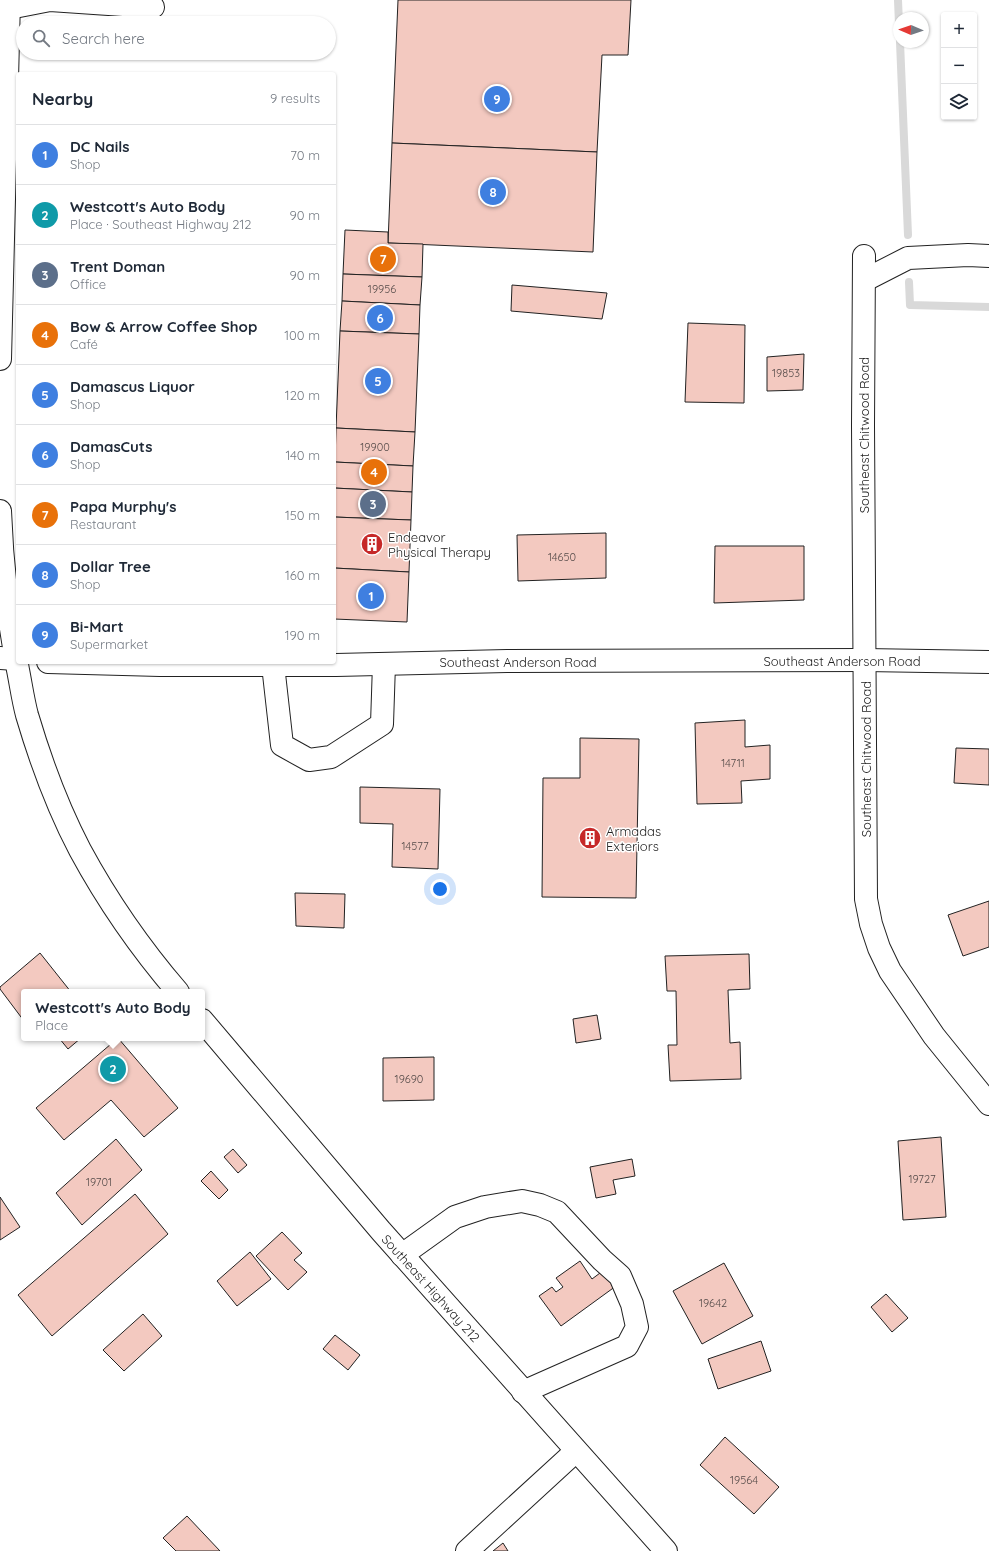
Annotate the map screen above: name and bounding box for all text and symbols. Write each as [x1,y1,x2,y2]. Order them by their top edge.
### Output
north arrow [893,12,929,48]
map controls [941,12,977,120]
button: + [941,12,977,48]
search box [16,16,336,60]
icon: search [30,27,52,49]
text: Search here [62,29,145,48]
button: − [941,48,977,84]
pin: 9 [484,84,510,114]
button: layers [941,84,977,120]
text: Nearby [32,88,93,109]
text: 9 results [270,90,320,106]
text: DC Nails [70,137,130,156]
text: 1 [42,147,48,163]
text: 70 m [290,147,320,163]
text: Shop [70,156,100,172]
pin: 8 [480,177,506,207]
text: Westcott's Auto Body [70,197,225,216]
text: 2 [41,207,49,223]
text: 90 m [290,207,320,223]
text: Place · Southeast Highway 212 [70,216,252,232]
pin: 7 [370,244,396,274]
text: Trent Doman [70,257,165,276]
text: 3 [42,267,48,283]
text: 90 m [290,267,320,283]
text: Office [70,276,106,292]
house number: 19956 [368,282,396,296]
pin: 6 [367,303,393,333]
text: Bow & Arrow Coffee Shop [70,317,257,336]
text: 4 [41,327,49,343]
text: 100 m [284,327,320,343]
text: Café [70,336,98,352]
street label: Southeast Chitwood Road [856,357,872,513]
pin: 5 [365,366,391,396]
house number: 19853 [772,366,800,380]
text: Damascus Liquor [70,377,195,396]
text: 5 [41,387,49,403]
text: 120 m [285,387,320,403]
text: Shop [70,396,100,412]
text: DamasCuts [70,437,152,456]
house number: 19900 [360,440,390,454]
text: 6 [41,447,49,463]
text: 140 m [285,447,320,463]
text: Shop [70,456,100,472]
pin: 4 [361,457,387,487]
pin: 3 [360,489,386,519]
text: Papa Murphy's [70,497,176,516]
text: 7 [41,507,49,523]
text: 150 m [285,507,320,523]
text: Restaurant [70,516,136,532]
place label: Endeavor Physical Therapy [388,529,491,560]
building icon: Endeavor Physical Therapy [359,531,385,557]
house number: 14650 [548,550,576,564]
text: Dollar Tree [70,557,151,576]
text: 8 [41,567,49,583]
text: 160 m [285,567,320,583]
text: Shop [70,576,100,592]
pin: 1 [358,581,384,611]
text: Bi-Mart [70,617,124,636]
text: 9 [41,627,49,643]
text: 190 m [285,627,320,643]
text: Supermarket [70,636,148,652]
street label: Southeast Anderson Road [763,653,921,669]
street label: Southeast Anderson Road [439,654,597,670]
street label: Southeast Chitwood Road [858,681,874,837]
house number: 14711 [721,756,745,770]
place label: Armadas Exteriors [606,823,661,854]
building icon: Armadas Exteriors [577,825,603,851]
house number: 14577 [401,839,429,853]
your location [430,879,450,899]
popup [21,989,205,1041]
text: Westcott's Auto Body [35,998,191,1017]
text: Place [35,1017,68,1033]
pin: 2 [100,1054,126,1084]
house number: 19690 [395,1072,423,1086]
house number: 19727 [908,1172,936,1186]
house number: 19701 [86,1175,112,1189]
street label: Southeast Highway 212 [378,1231,484,1345]
house number: 19642 [699,1296,727,1310]
house number: 19564 [730,1473,758,1487]

